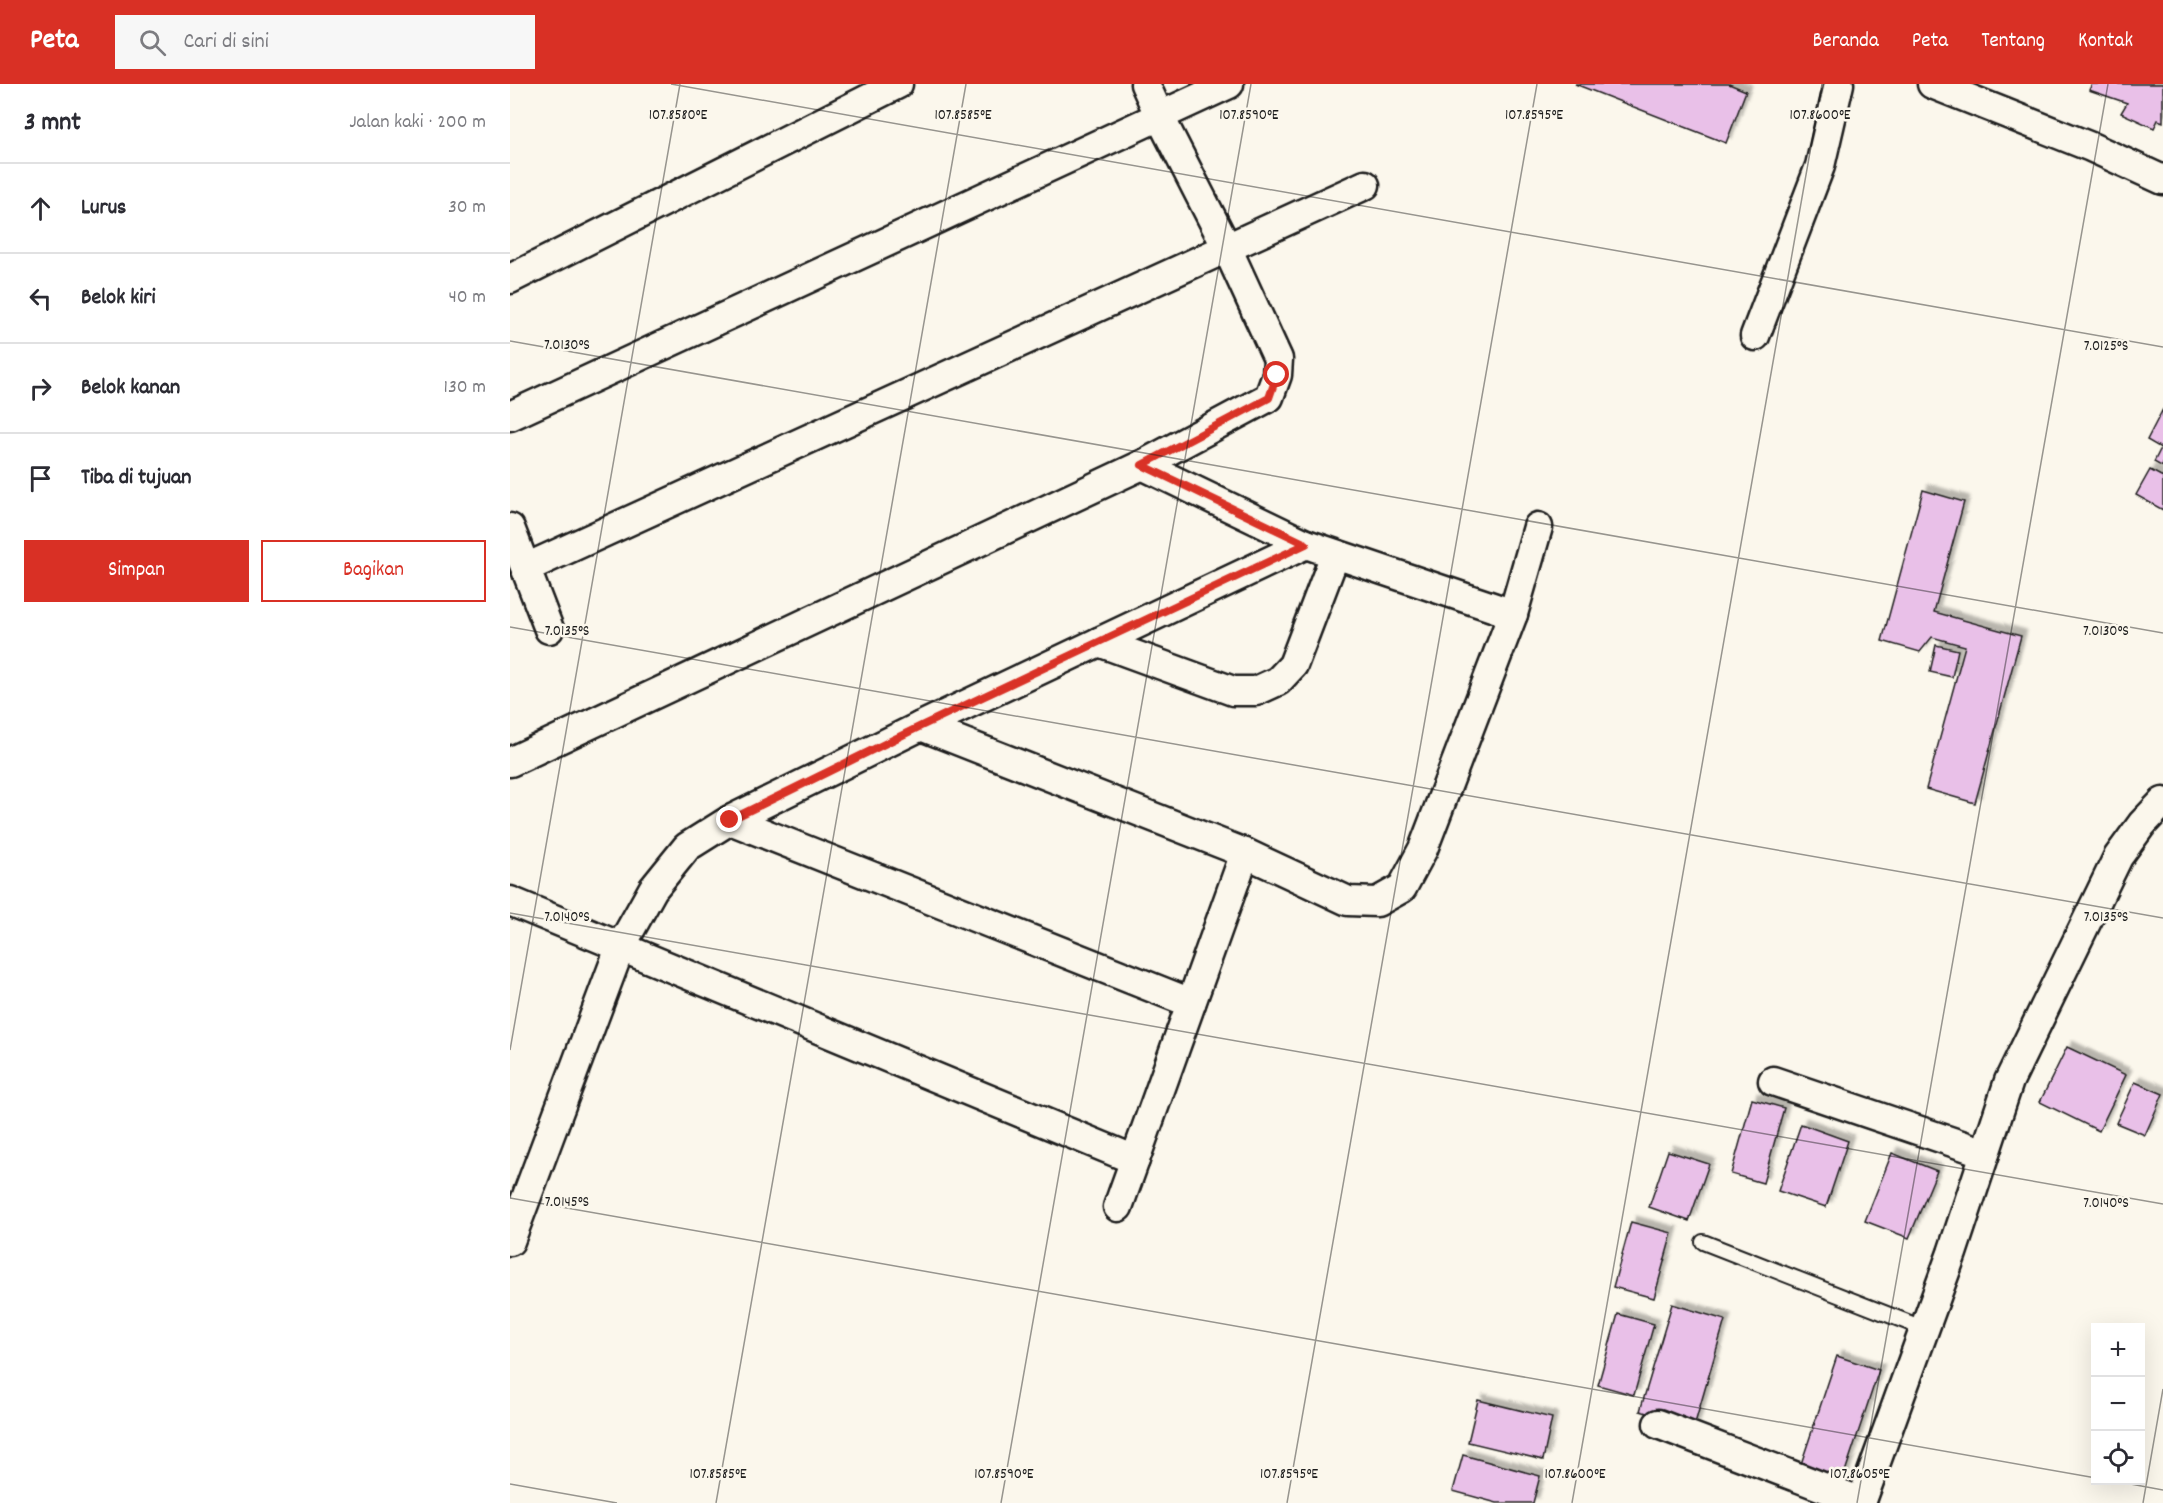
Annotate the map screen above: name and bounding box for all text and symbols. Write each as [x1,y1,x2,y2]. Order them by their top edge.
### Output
search box [115,15,535,69]
text: Peta [30,22,79,62]
icon: search [136,26,169,59]
text: Cari di sini [184,27,269,58]
text: Beranda [1813,27,1879,57]
text: Peta [1912,27,1948,57]
text: Tentang [1981,27,2045,57]
text: Kontak [2078,27,2133,57]
text: 3 mnt [24,105,81,142]
text: 107.8580°E [649,105,707,127]
text: 107.8585°E [934,105,992,127]
text: 107.8590°E [1219,105,1279,127]
text: 107.8595°E [1505,105,1563,127]
text: 107.8600°E [1789,105,1851,127]
text: Jalan kaki · 200 m [349,109,486,137]
icon: ahead [24,192,57,225]
text: Lurus [81,193,126,224]
text: 30 m [448,194,486,222]
icon: left [24,282,57,315]
text: Belok kiri [81,283,155,314]
text: 40 m [448,284,486,312]
text: 7.0130°S [544,335,590,357]
text: 7.0125°S [2084,336,2128,358]
route start [1263,361,1289,387]
icon: right [24,372,57,405]
text: Belok kanan [81,373,180,404]
text: 130 m [444,374,486,402]
icon: arrive [24,462,57,495]
text: Tiba di tujuan [81,463,191,494]
button: Simpan [24,540,249,602]
button: Bagikan [261,540,486,602]
text: 7.0135°S [545,621,589,643]
text: 7.0130°S [2083,621,2129,643]
route end [716,806,742,832]
text: 7.0140°S [544,907,590,929]
text: 7.0135°S [2084,907,2128,929]
text: 7.0145°S [545,1192,589,1214]
text: 7.0140°S [2083,1193,2129,1215]
map controls [2091,1323,2145,1485]
button: + [2091,1323,2145,1377]
button: − [2091,1377,2145,1431]
button: locate [2091,1431,2145,1485]
text: 107.8585°E [689,1464,747,1486]
text: 107.8590°E [974,1464,1034,1486]
text: 107.8595°E [1260,1464,1318,1486]
text: 107.8600°E [1544,1464,1606,1486]
text: 107.8605°E [1830,1464,1890,1486]

